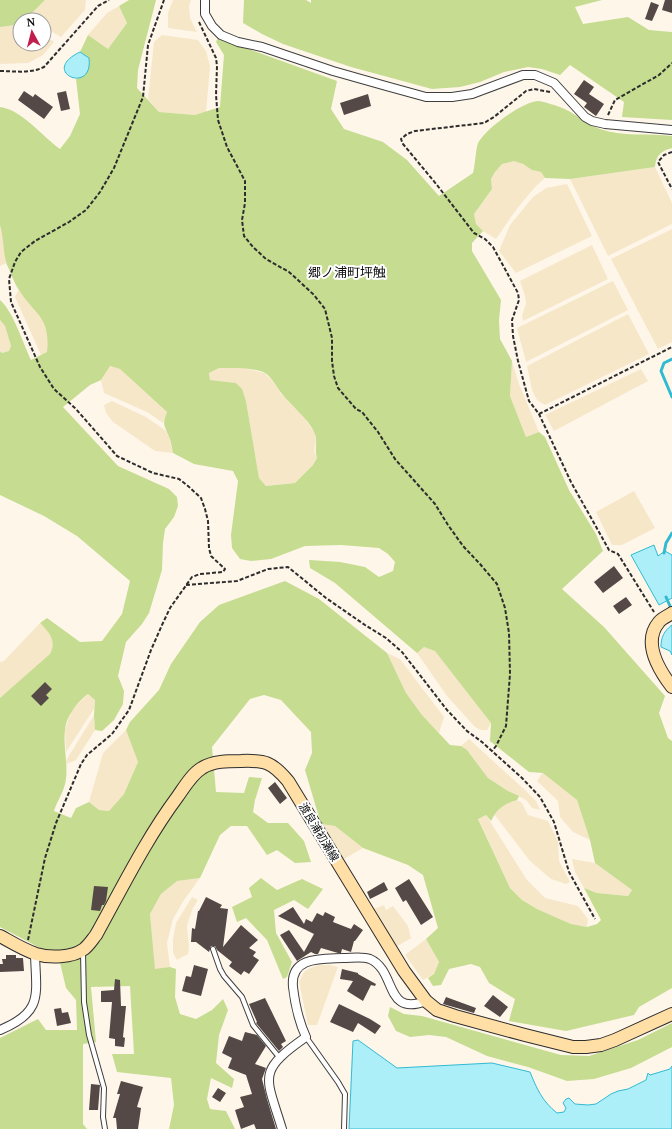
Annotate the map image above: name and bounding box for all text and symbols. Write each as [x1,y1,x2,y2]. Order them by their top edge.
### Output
north arrow [12,12,52,52]
text: N [26,15,36,30]
district label: 郷ノ浦町坪触 [308,263,386,281]
street label: 渡良浦初瀬線 [296,800,342,864]

